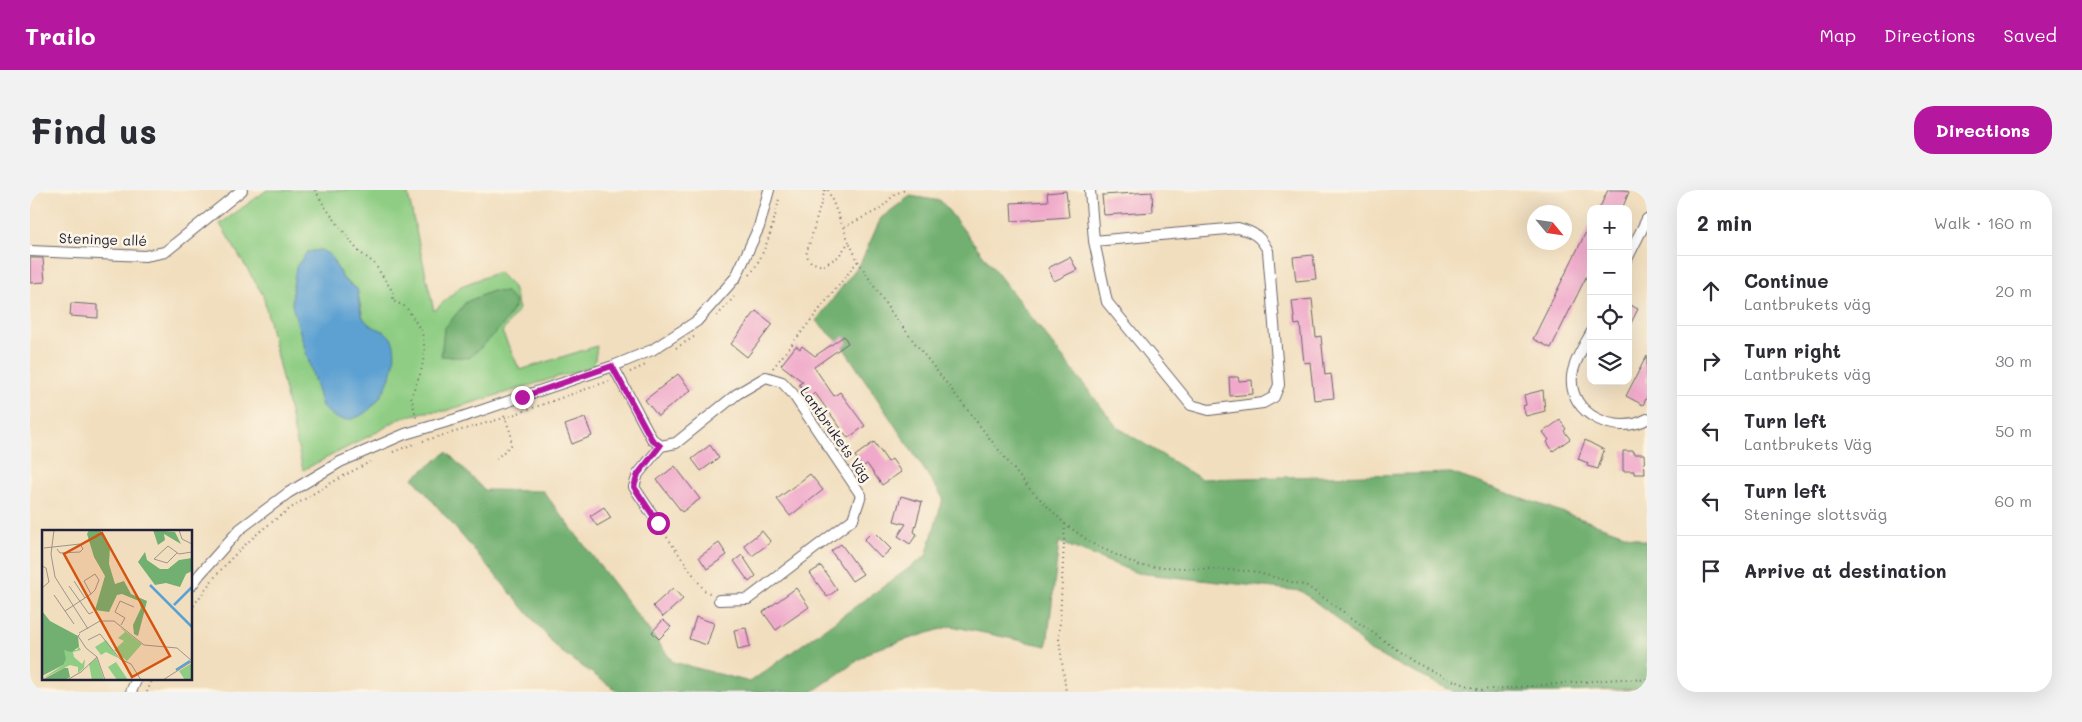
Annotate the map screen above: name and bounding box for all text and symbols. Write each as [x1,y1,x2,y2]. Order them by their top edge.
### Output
text: Trailo [25,20,96,51]
text: Map [1819,23,1856,47]
text: Directions [1884,23,1976,47]
text: Saved [2004,23,2057,47]
button: Directions [1914,106,2052,154]
text: Find us [30,107,157,153]
north arrow [1527,205,1572,250]
map controls [1587,205,1632,385]
button: + [1587,205,1632,250]
text: 2 min [1697,209,1752,236]
text: Walk · 160 m [1934,212,2032,233]
street label: Steninge allé [59,228,147,250]
button: − [1587,250,1632,295]
text: Continue [1744,268,1829,293]
icon: ahead [1697,277,1725,305]
text: 20 m [1995,280,2032,301]
text: Lantbrukets väg [1744,293,1871,314]
button: locate [1587,295,1632,340]
text: Turn right [1744,338,1841,363]
button: layers [1587,340,1632,385]
icon: right [1697,347,1725,375]
text: 30 m [1995,350,2032,371]
text: Lantbrukets väg [1744,363,1871,384]
street label: Lantbrukets Väg [796,383,876,485]
route end [511,386,534,409]
text: Turn left [1744,408,1827,433]
icon: left [1697,417,1725,445]
text: 50 m [1995,420,2032,441]
text: Lantbrukets Väg [1744,433,1872,454]
text: Turn left [1744,478,1827,503]
icon: left [1697,487,1725,515]
text: 60 m [1995,490,2032,511]
text: Steninge slottsväg [1744,503,1887,524]
route start [647,512,670,535]
inset map [42,530,192,680]
icon: arrive [1697,557,1725,585]
text: Arrive at destination [1744,558,1947,583]

